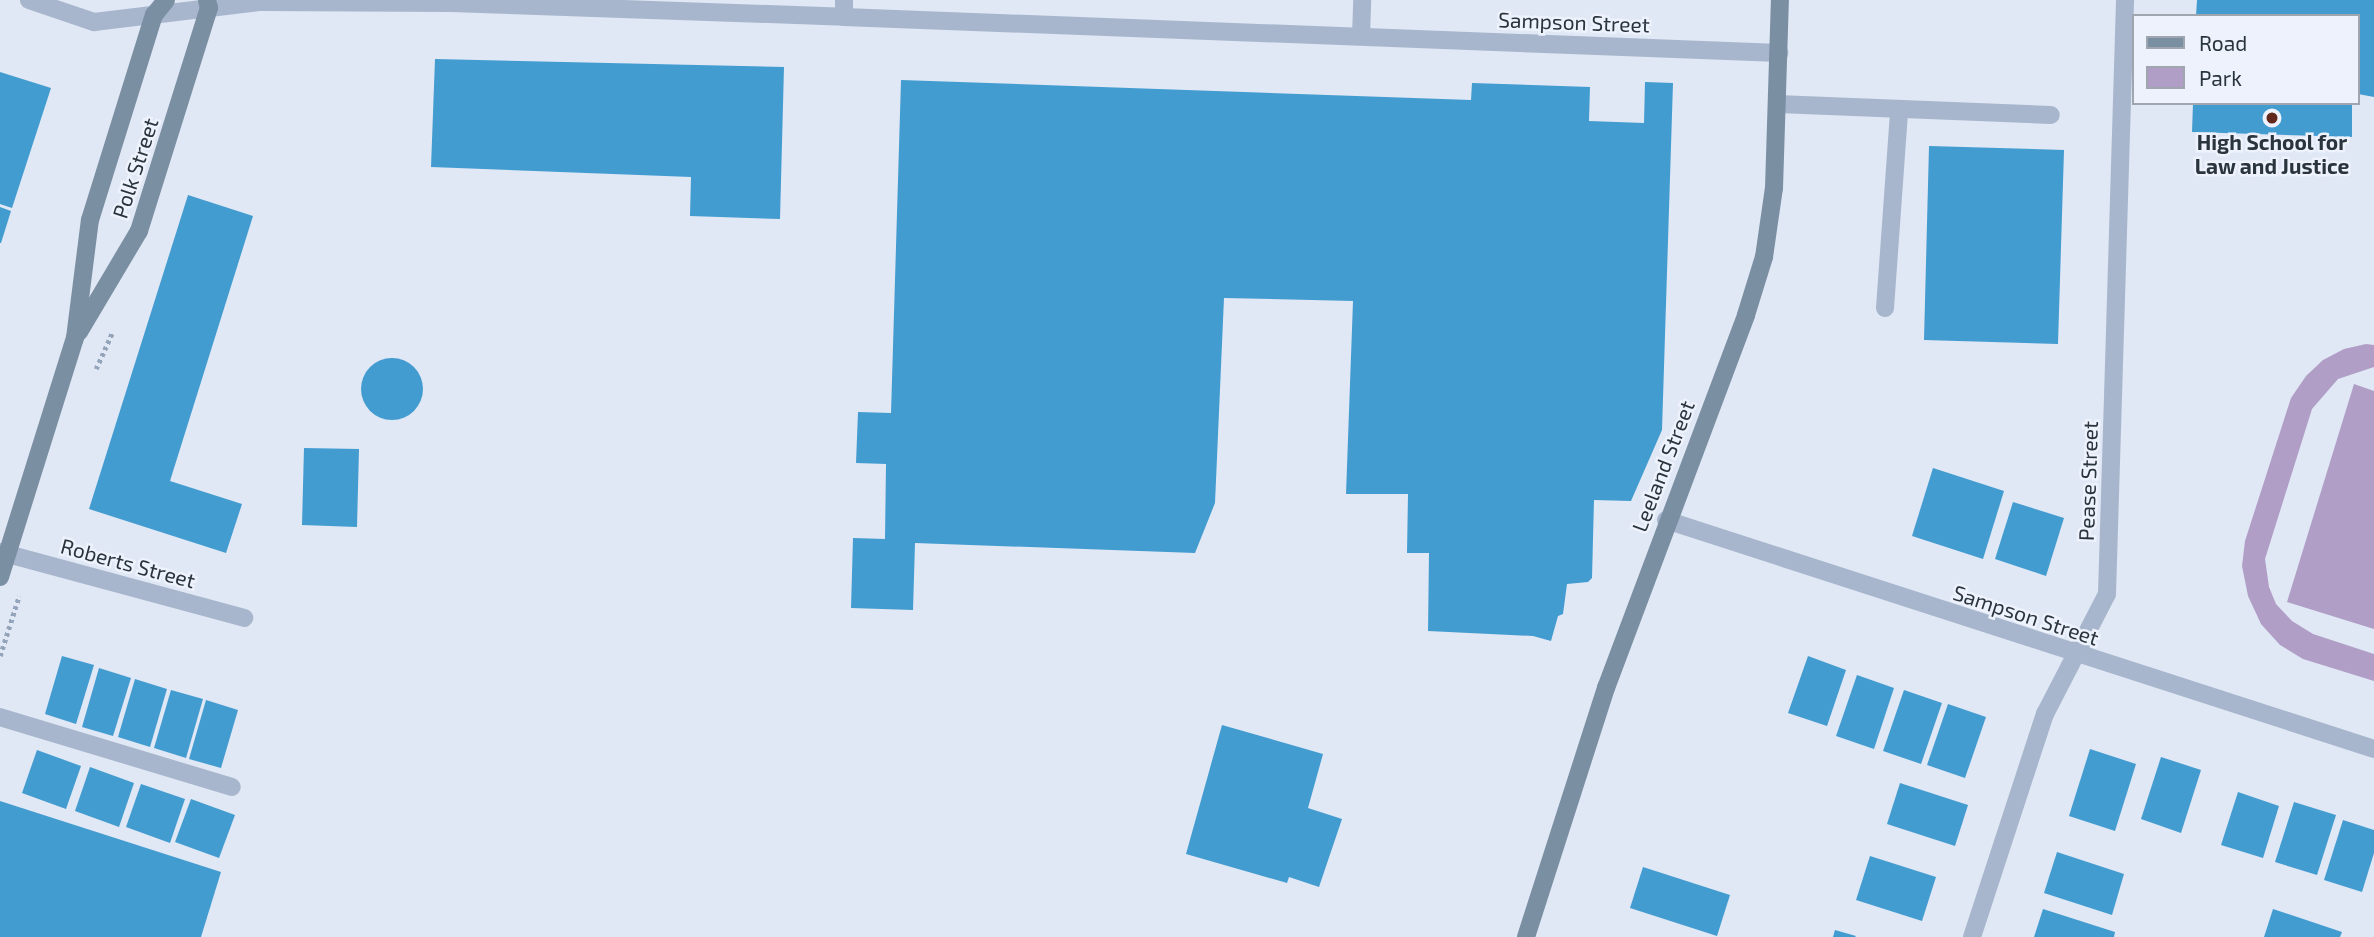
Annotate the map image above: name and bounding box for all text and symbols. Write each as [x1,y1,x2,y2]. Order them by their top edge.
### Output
street label: Sampson Street [1498,7,1650,37]
legend [2132,14,2360,105]
text: Road [2199,30,2247,55]
text: Park [2199,65,2242,90]
marker: High School for Law and Justice [2264,110,2280,126]
street label: Polk Street [107,115,163,221]
place label: High School for Law and Justice [2194,129,2350,179]
street label: Leeland Street [1626,397,1700,535]
street label: Pease Street [2073,421,2103,541]
street label: Roberts Street [58,533,198,593]
street label: Sampson Street [1950,580,2102,650]

